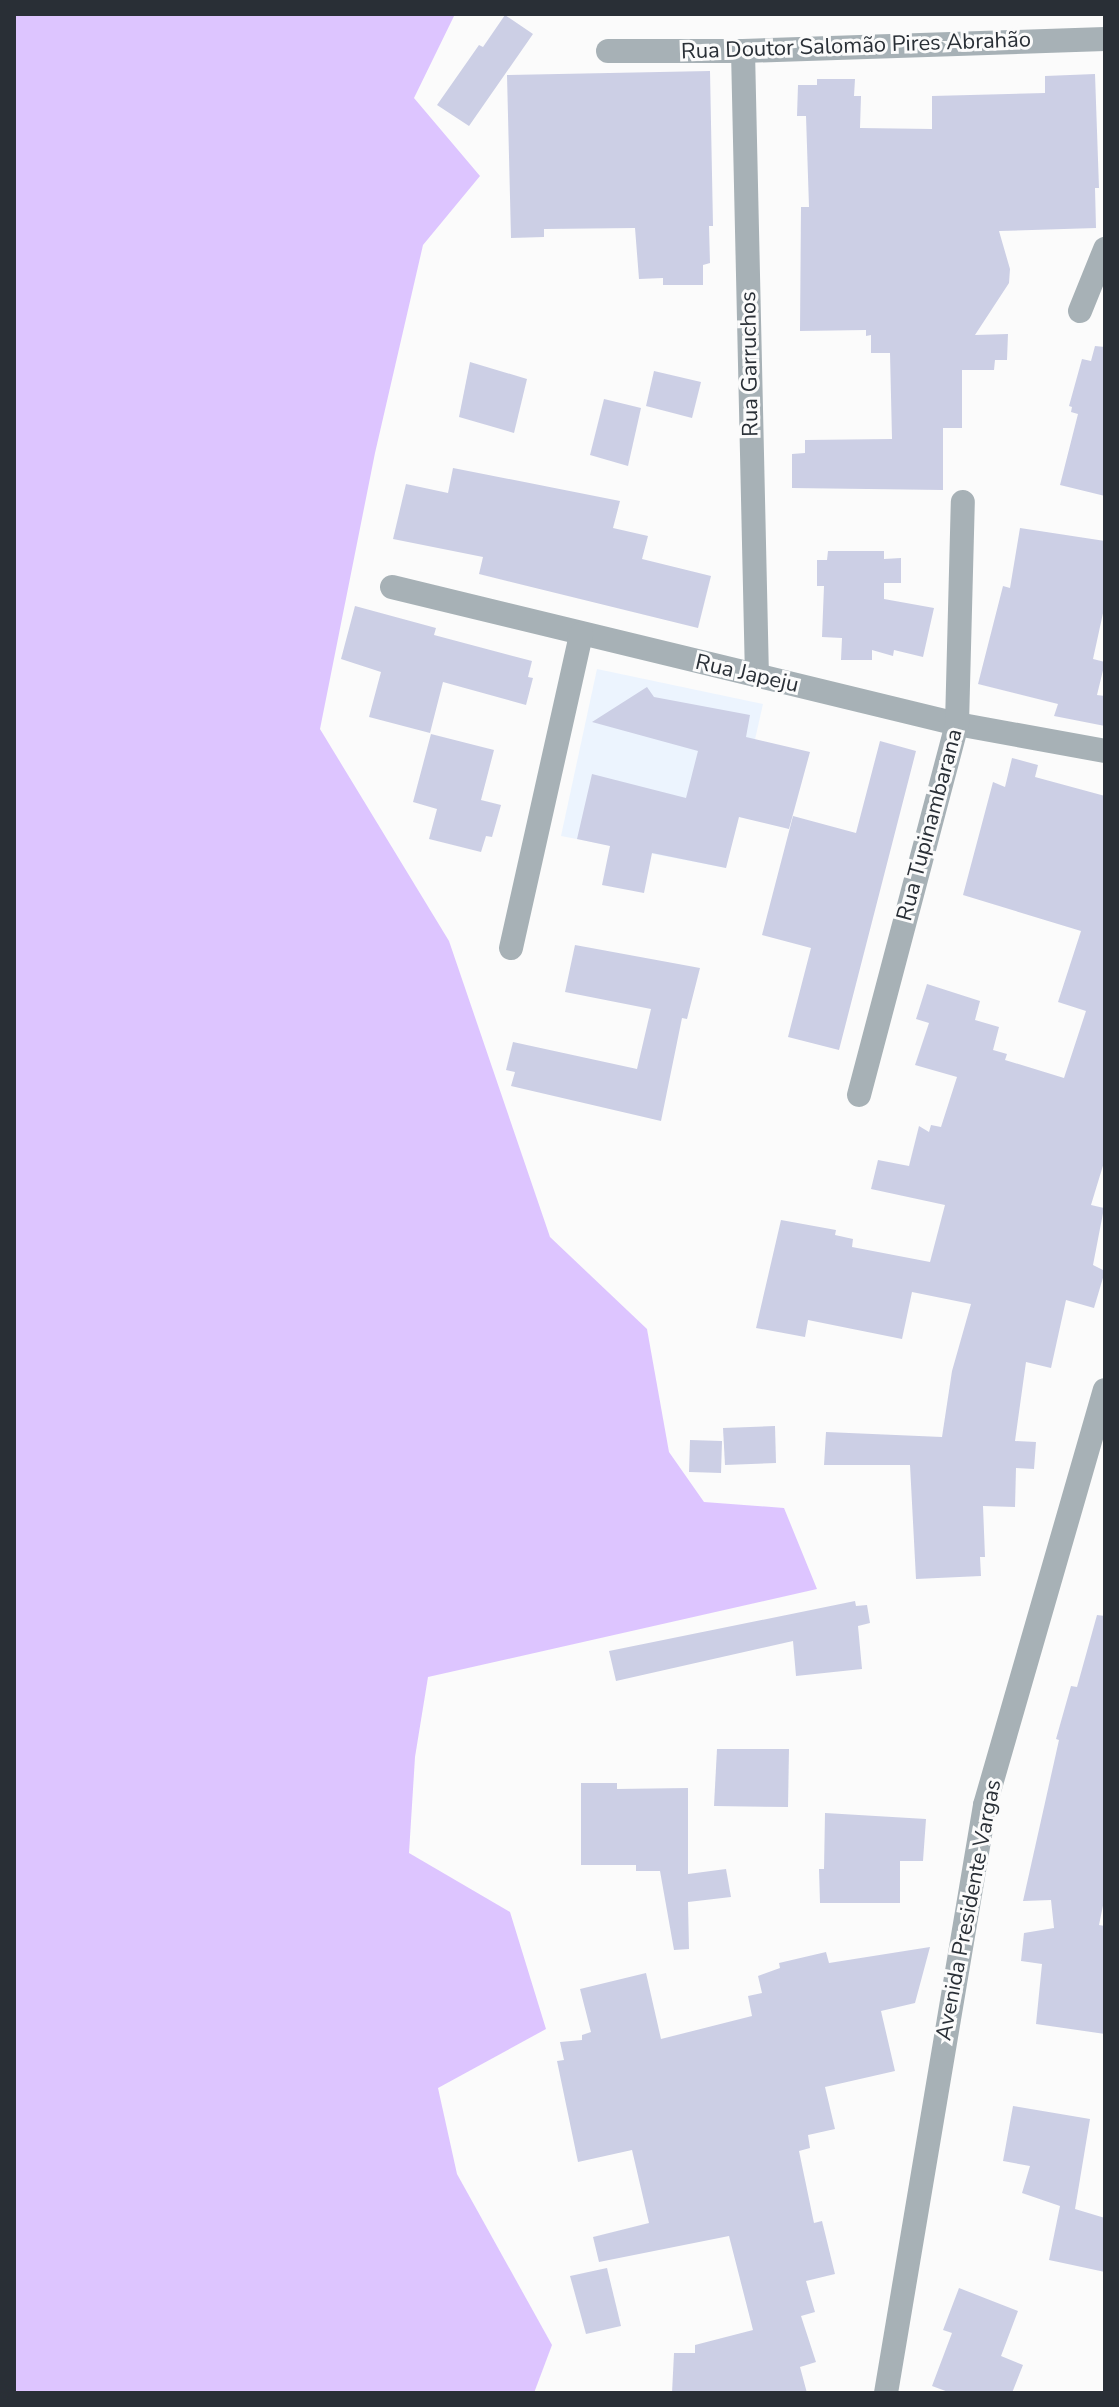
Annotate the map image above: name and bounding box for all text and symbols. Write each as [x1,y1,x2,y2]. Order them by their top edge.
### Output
street label: Rua Doutor Salomão Pires Abrahão [681,27,1031,65]
street label: Rua Garruchos [736,291,764,437]
street label: Rua Japeju [693,649,801,699]
street label: Rua Tupinambarana [892,726,968,924]
street label: Avenida Presidente Vargas [931,1777,1007,2043]

